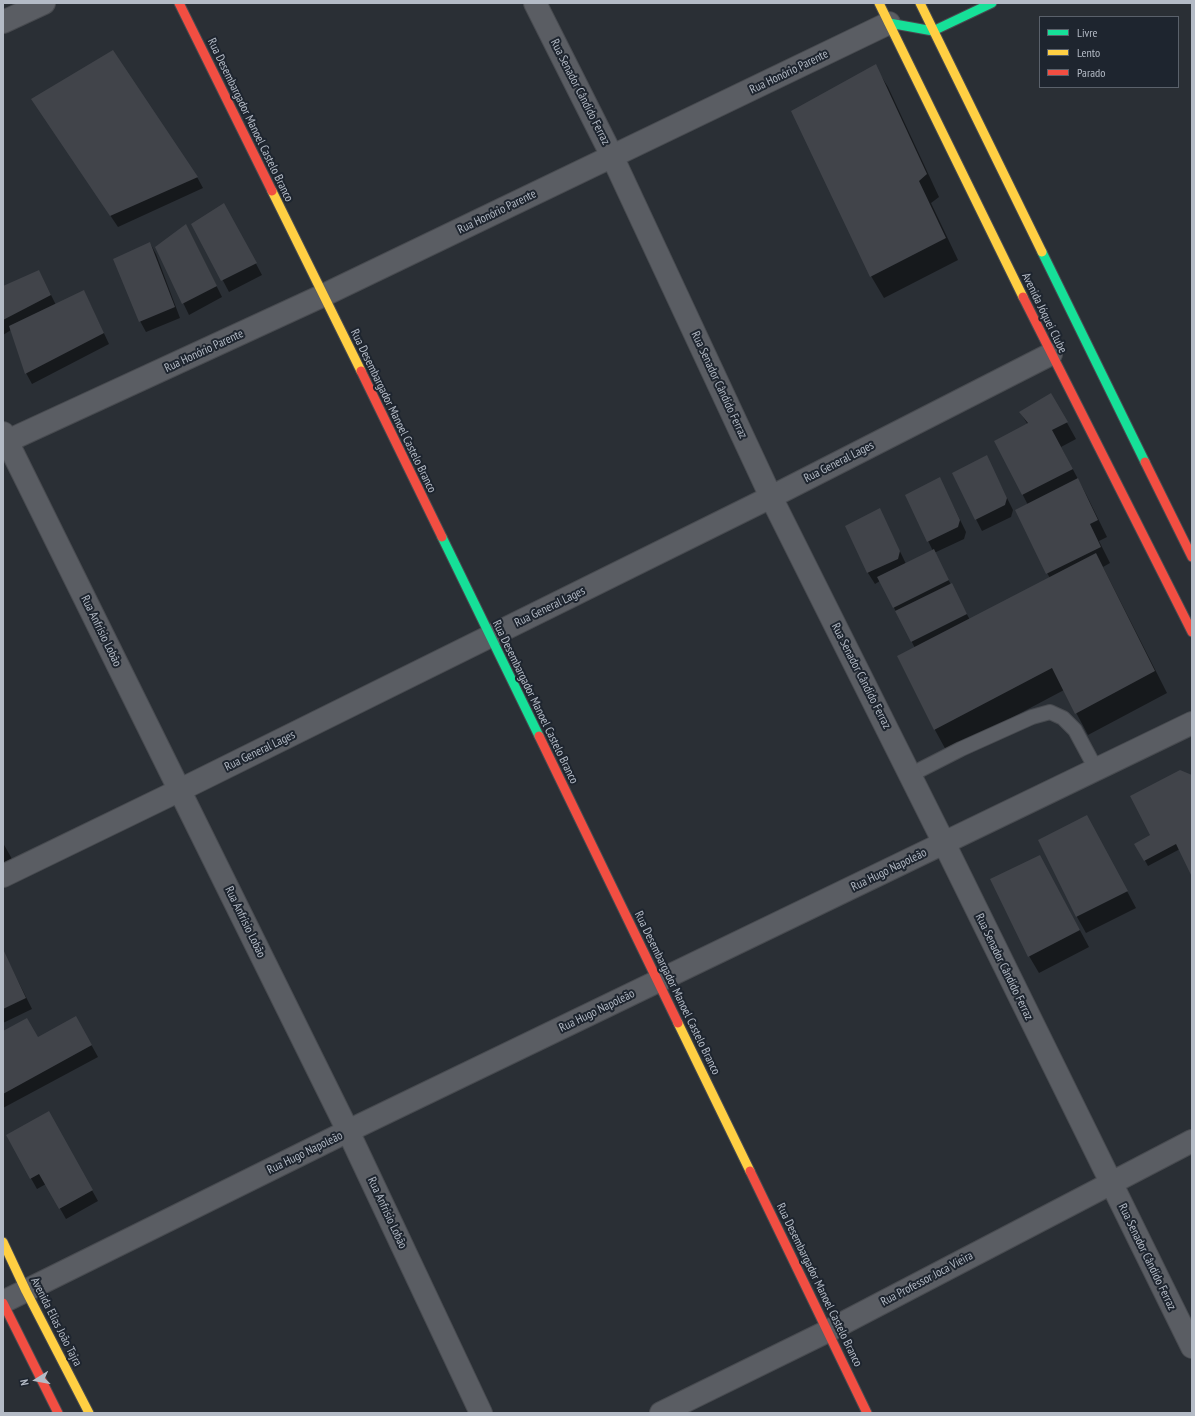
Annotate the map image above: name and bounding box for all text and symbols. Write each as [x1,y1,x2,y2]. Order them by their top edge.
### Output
legend [1039,16,1179,88]
text: Livre [1077,25,1097,40]
street label: Rua Desembargador Manoel Castelo Branco [204,36,296,204]
street label: Rua Senador Cândido Ferraz [547,37,613,147]
text: Lento [1077,45,1100,60]
street label: Rua Honório Parente [747,47,831,97]
text: Parado [1077,65,1105,80]
street label: Rua Honório Parente [455,187,539,237]
street label: Avenida Jóquei Clube [1018,270,1070,356]
street label: Rua Honório Parente [162,326,246,376]
street label: Rua Desembargador Manoel Castelo Branco [347,327,439,495]
street label: Rua Senador Cândido Ferraz [688,329,750,441]
street label: Rua General Lages [802,438,876,486]
street label: Rua General Lages [512,584,588,630]
street label: Rua Anfrísio Lobão [78,593,124,669]
street label: Rua Desembargador Manoel Castelo Branco [489,618,581,786]
street label: Rua Senador Cândido Ferraz [828,621,894,731]
street label: Rua General Lages [222,728,298,774]
street label: Rua Hugo Napoleão [849,845,929,895]
street label: Rua Anfrísio Lobão [222,884,268,960]
street label: Rua Desembargador Manoel Castelo Branco [631,909,723,1077]
street label: Rua Senador Cândido Ferraz [972,911,1036,1023]
street label: Rua Hugo Napoleão [557,986,637,1036]
street label: Rua Hugo Napoleão [265,1128,345,1178]
street label: Rua Anfrísio Lobão [364,1175,410,1251]
street label: Rua Desembargador Manoel Castelo Branco [773,1201,865,1369]
street label: Rua Senador Cândido Ferraz [1115,1201,1179,1313]
street label: Rua Professor Joca Vieira [878,1249,976,1309]
street label: Avenida Elias João Tajra [27,1275,85,1369]
north arrow [16,1360,56,1400]
text: N [17,1378,32,1387]

